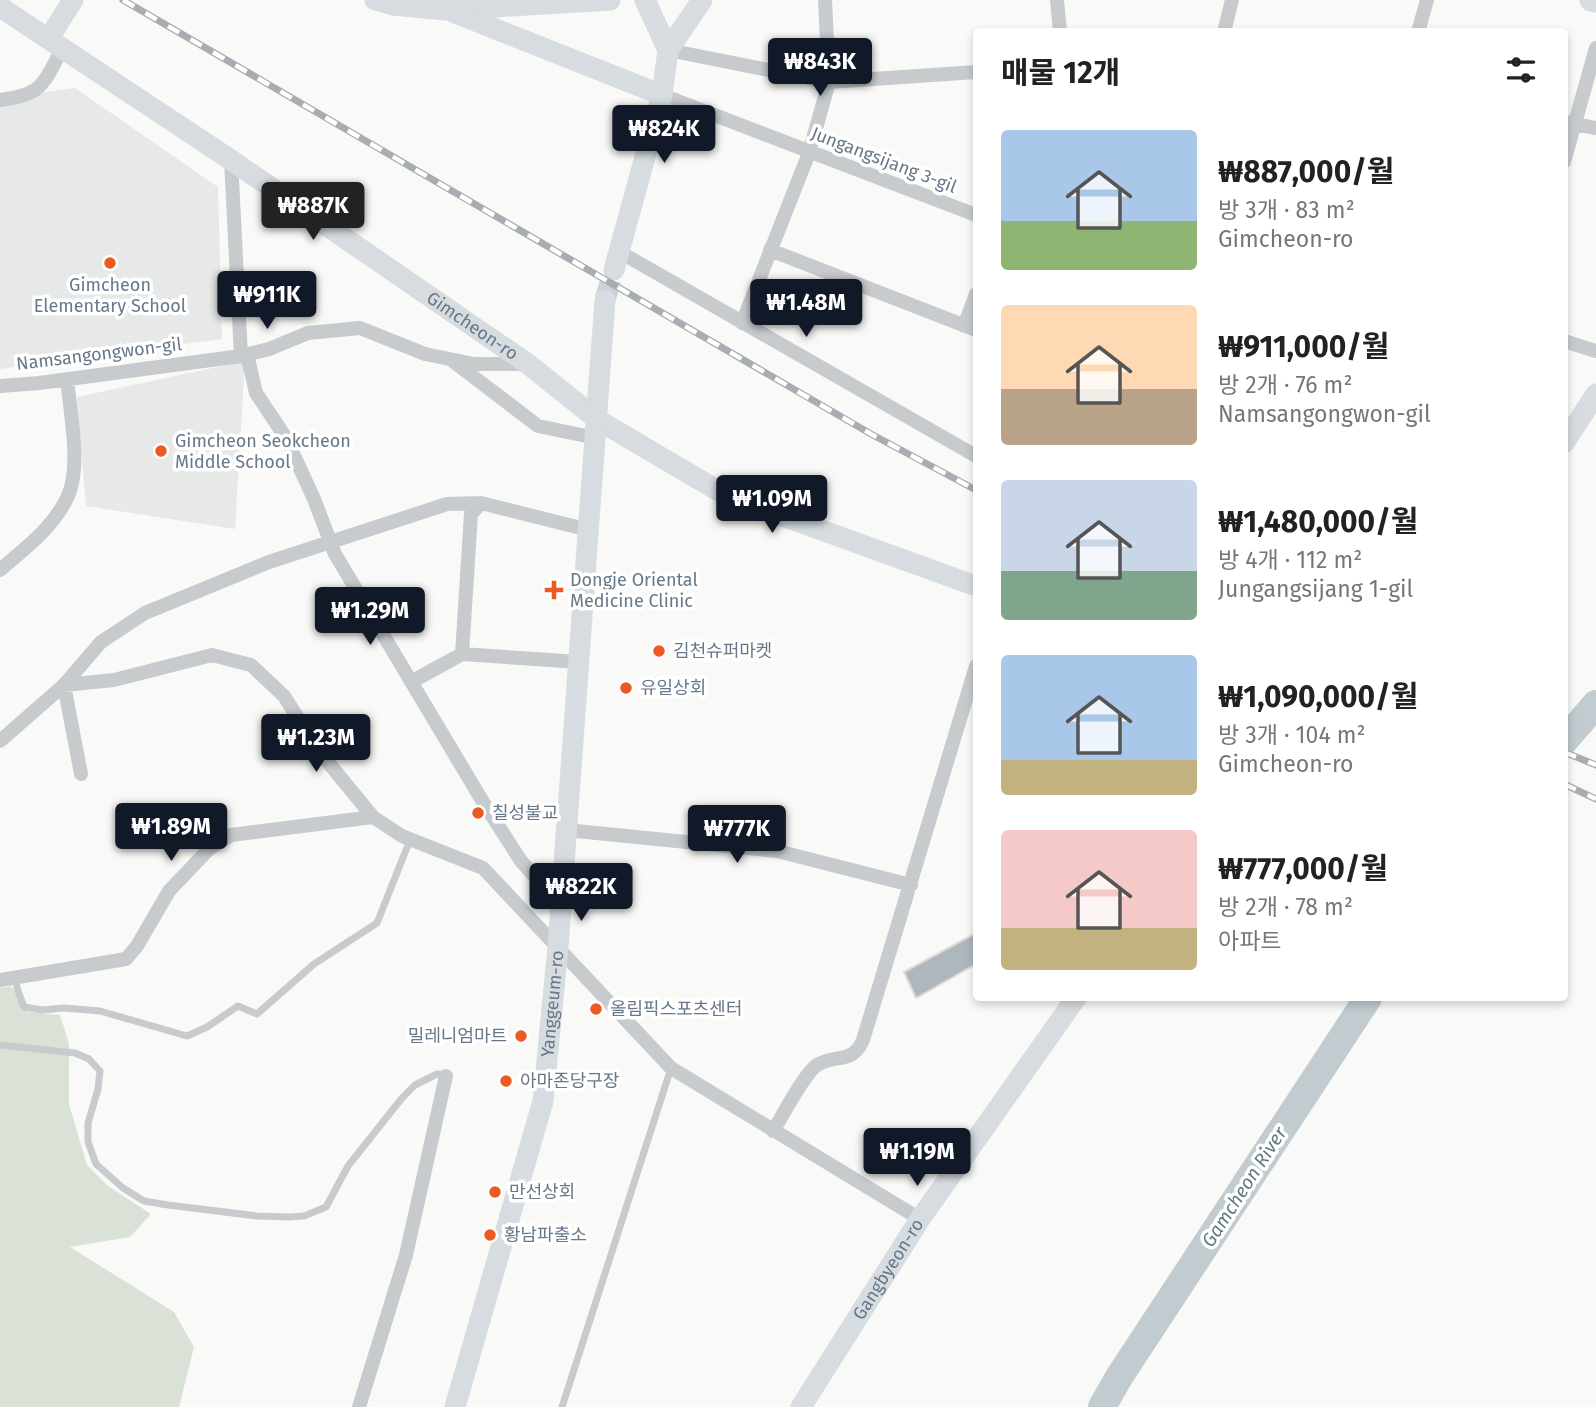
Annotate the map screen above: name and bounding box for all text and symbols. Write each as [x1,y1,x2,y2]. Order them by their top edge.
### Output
pin: ₩843K [771,38,869,98]
text: ₩843K [784,47,856,75]
icon: filters [1502,51,1540,89]
text: 매물 12개 [1001,55,1120,91]
pin: ₩824K [615,106,713,165]
text: ₩824K [628,114,700,142]
street label: Jungangsijang 3-gil [808,122,960,198]
text: ₩887,000/월 [1218,154,1394,190]
icon: home [1057,158,1141,242]
pin: ₩887K [264,182,362,242]
text: ₩887K [277,191,349,219]
text: 방 3개 · 83 m² [1218,196,1355,224]
text: Gimcheon-ro [1218,225,1354,253]
marker: Gimcheon Elementary School [102,255,118,271]
pin: ₩911K [218,272,316,331]
place label: Gimcheon Elementary School [34,274,186,317]
text: ₩911K [233,280,301,308]
pin: ₩1.48M [749,280,863,339]
street label: Gimcheon-ro [422,287,522,365]
text: ₩1.48M [766,288,846,316]
text: ₩911,000/월 [1218,329,1389,365]
street label: Namsangongwon-gil [15,333,183,375]
icon: home [1057,333,1141,417]
text: 방 2개 · 76 m² [1218,371,1352,399]
text: Namsangongwon-gil [1218,400,1431,428]
place label: Gimcheon Seokcheon Middle School [175,430,351,473]
marker: Gimcheon Seokcheon Middle School [153,443,169,459]
pin: ₩1.09M [715,476,829,535]
text: ₩1.09M [732,484,812,512]
text: ₩1,480,000/월 [1218,504,1418,540]
icon: home [1057,508,1141,592]
text: 방 4개 · 112 m² [1218,546,1362,574]
place label: Dongje Oriental Medicine Clinic [570,569,698,612]
text: Jungangsijang 1-gil [1218,575,1413,603]
marker: Dongje Oriental Medicine Clinic [544,580,564,600]
pin: ₩1.29M [313,588,427,647]
text: ₩1.29M [331,596,409,624]
place label: 김천슈퍼마켓 [673,640,772,662]
marker: 김천슈퍼마켓 [651,643,667,659]
place label: 유일상회 [640,677,706,699]
text: ₩1,090,000/월 [1218,679,1418,715]
marker: 유일상회 [618,680,634,696]
icon: home [1057,683,1141,767]
pin: ₩1.23M [259,714,373,774]
text: 방 3개 · 104 m² [1218,721,1366,749]
text: ₩1.23M [277,723,355,751]
text: Gimcheon-ro [1218,750,1354,778]
place label: 칠성불교 [492,802,558,824]
pin: ₩1.89M [114,804,228,863]
marker: 칠성불교 [470,805,486,821]
pin: ₩777K [688,806,786,865]
text: ₩1.89M [131,812,211,840]
text: ₩777K [704,814,770,842]
text: ₩777,000/월 [1218,851,1388,887]
icon: home [1057,858,1141,942]
pin: ₩822K [532,864,630,923]
text: ₩822K [546,872,616,900]
text: 방 2개 · 78 m² [1218,893,1353,921]
text: 아파트 [1218,927,1281,955]
street label: Yanggeum-ro [536,949,569,1058]
place label: 올림픽스포츠센터 [610,998,742,1020]
marker: 올림픽스포츠센터 [588,1001,604,1017]
place label: 밀레니엄마트 [408,1025,507,1047]
marker: 밀레니엄마트 [513,1028,529,1044]
place label: 아마존당구장 [520,1070,619,1092]
marker: 아마존당구장 [498,1073,514,1089]
water label: Gamcheon River [1197,1122,1292,1251]
pin: ₩1.19M [860,1128,974,1188]
text: ₩1.19M [880,1137,954,1165]
place label: 만선상회 [509,1181,575,1203]
marker: 만선상회 [487,1184,503,1200]
street label: Gangbyeon-ro [848,1215,928,1324]
place label: 황남파출소 [504,1224,587,1246]
marker: 황남파출소 [482,1227,498,1243]

